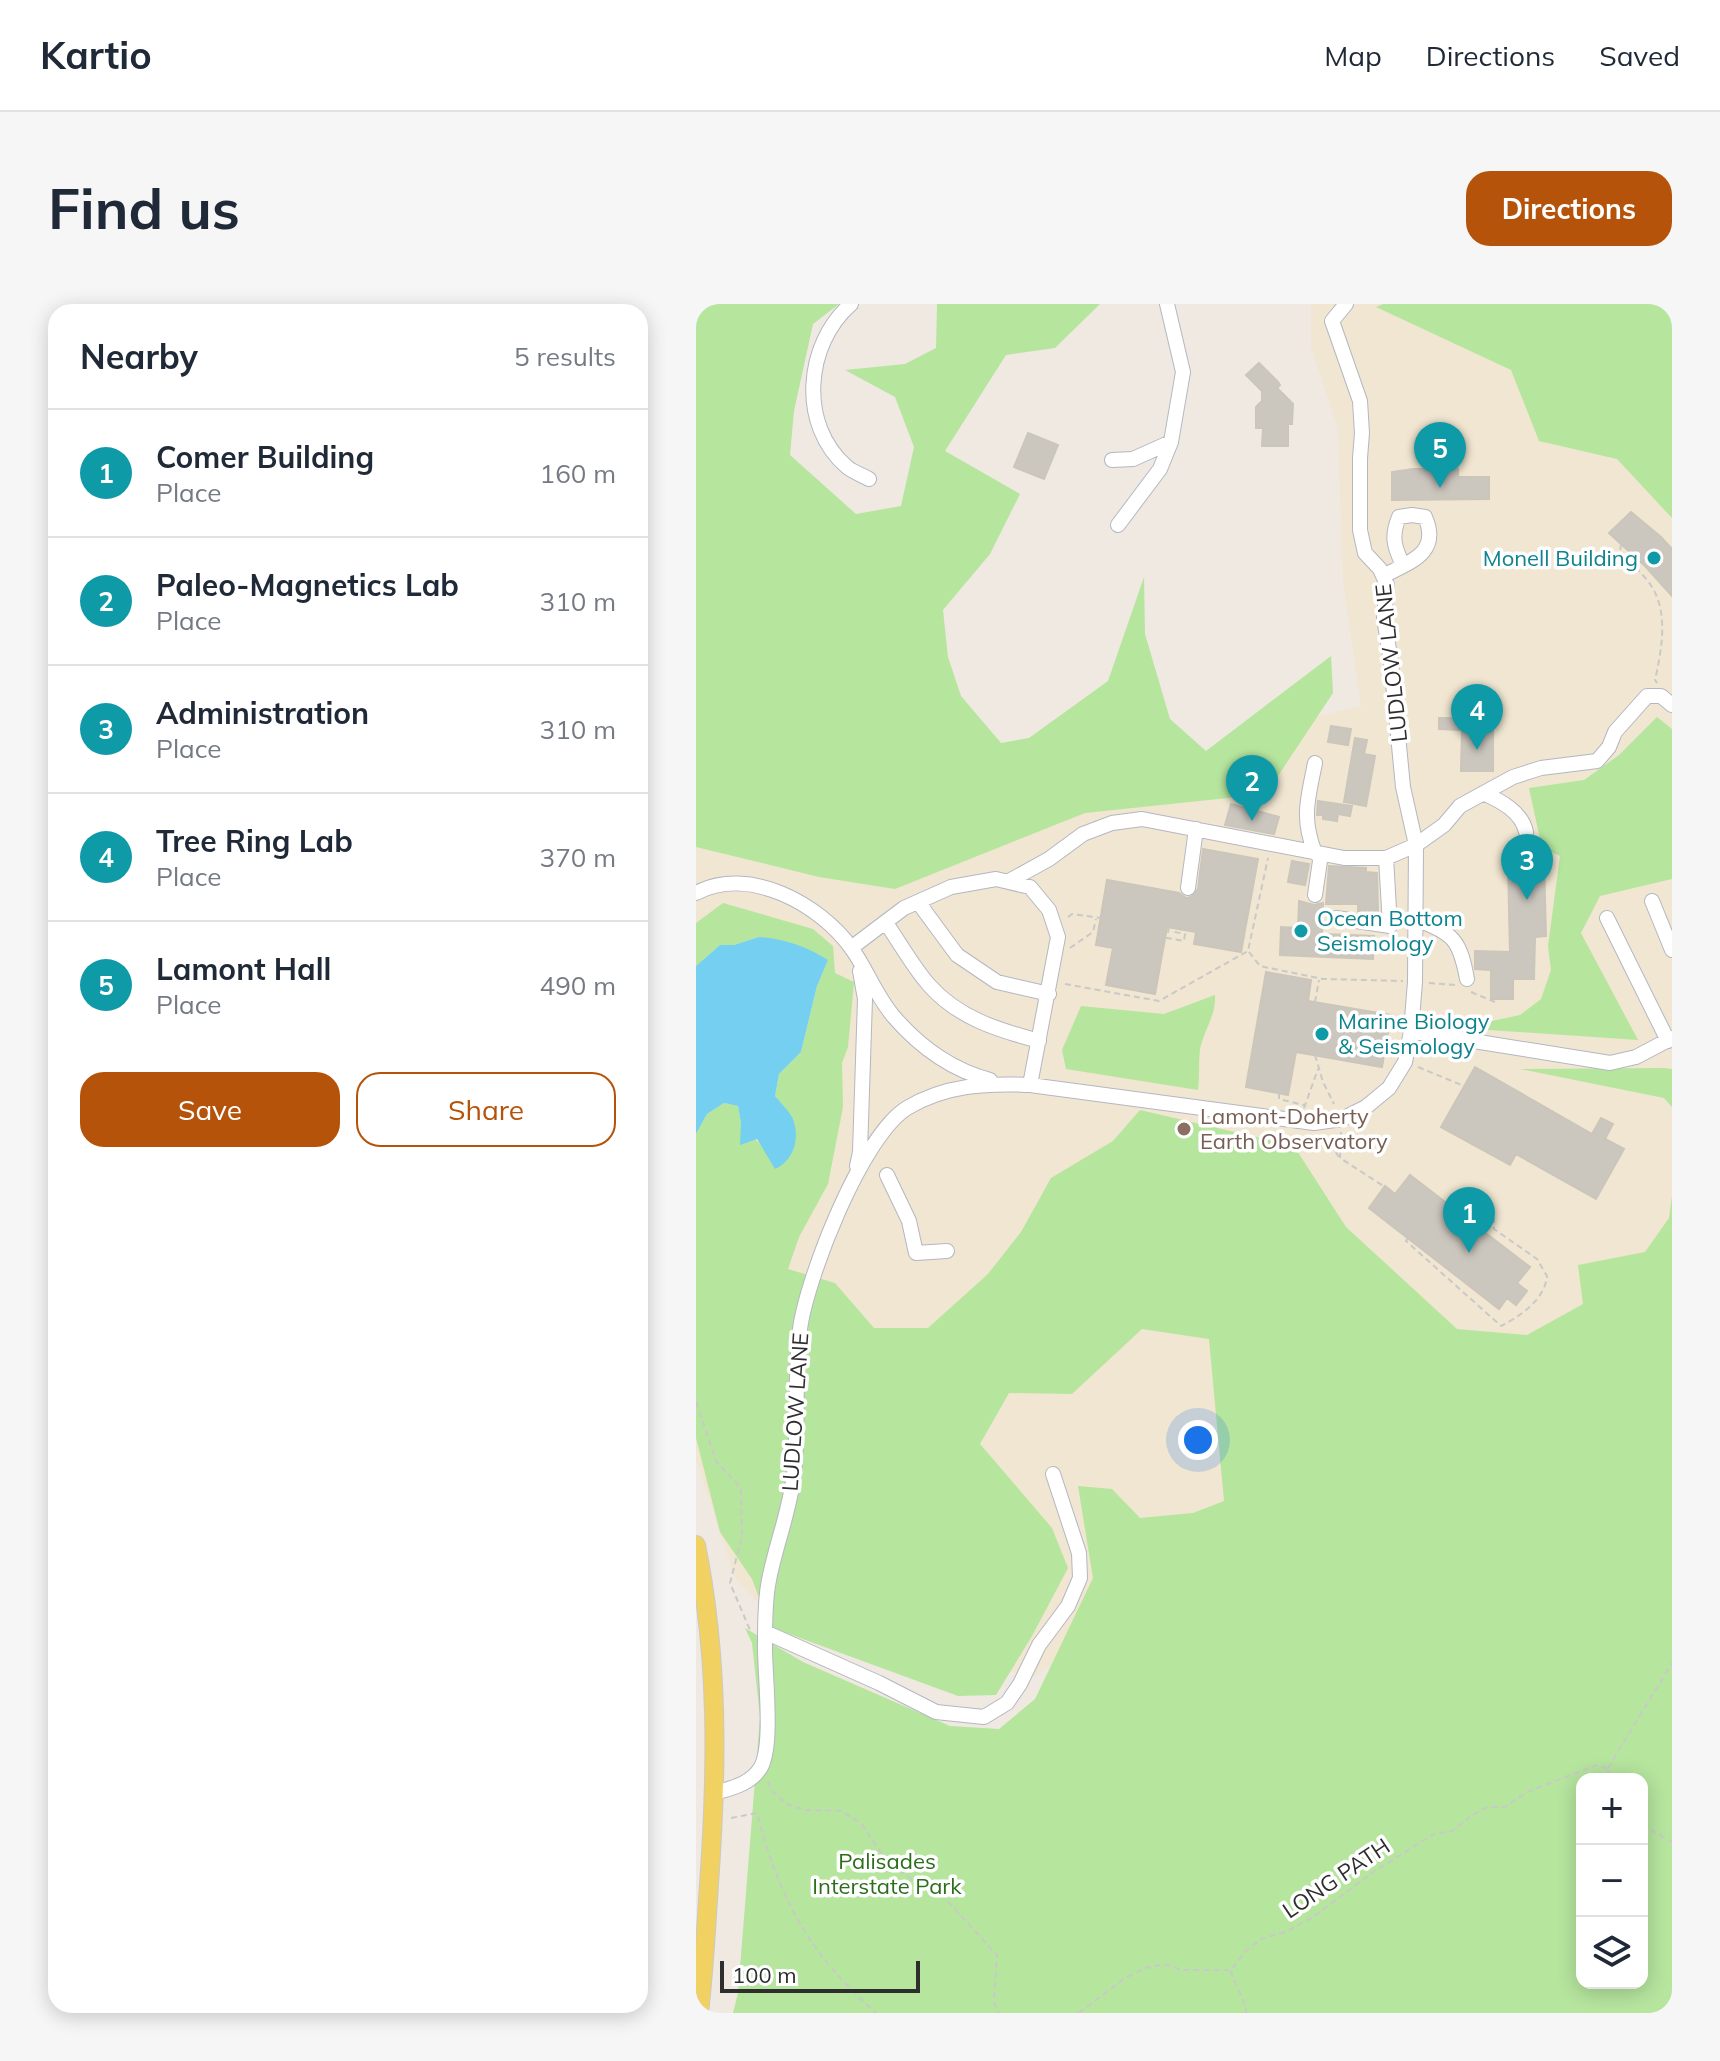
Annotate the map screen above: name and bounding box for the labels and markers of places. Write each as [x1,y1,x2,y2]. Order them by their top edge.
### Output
pin: 5 [1414,422,1466,488]
place label: Monell Building [1483,544,1638,572]
marker: Monell Building [1645,549,1663,567]
pin: 4 [1451,684,1503,750]
pin: 2 [1226,755,1278,821]
pin: 3 [1501,834,1553,900]
place label: Ocean Bottom Seismology [1317,904,1463,957]
marker: Ocean Bottom Seismology [1292,922,1310,940]
place label: Marine Biology & Seismology [1338,1007,1490,1060]
marker: Marine Biology & Seismology [1313,1025,1331,1043]
place label: Lamont-Doherty Earth Observatory [1200,1102,1388,1155]
marker: Lamont-Doherty Earth Observatory [1175,1120,1193,1138]
pin: 1 [1443,1187,1495,1253]

